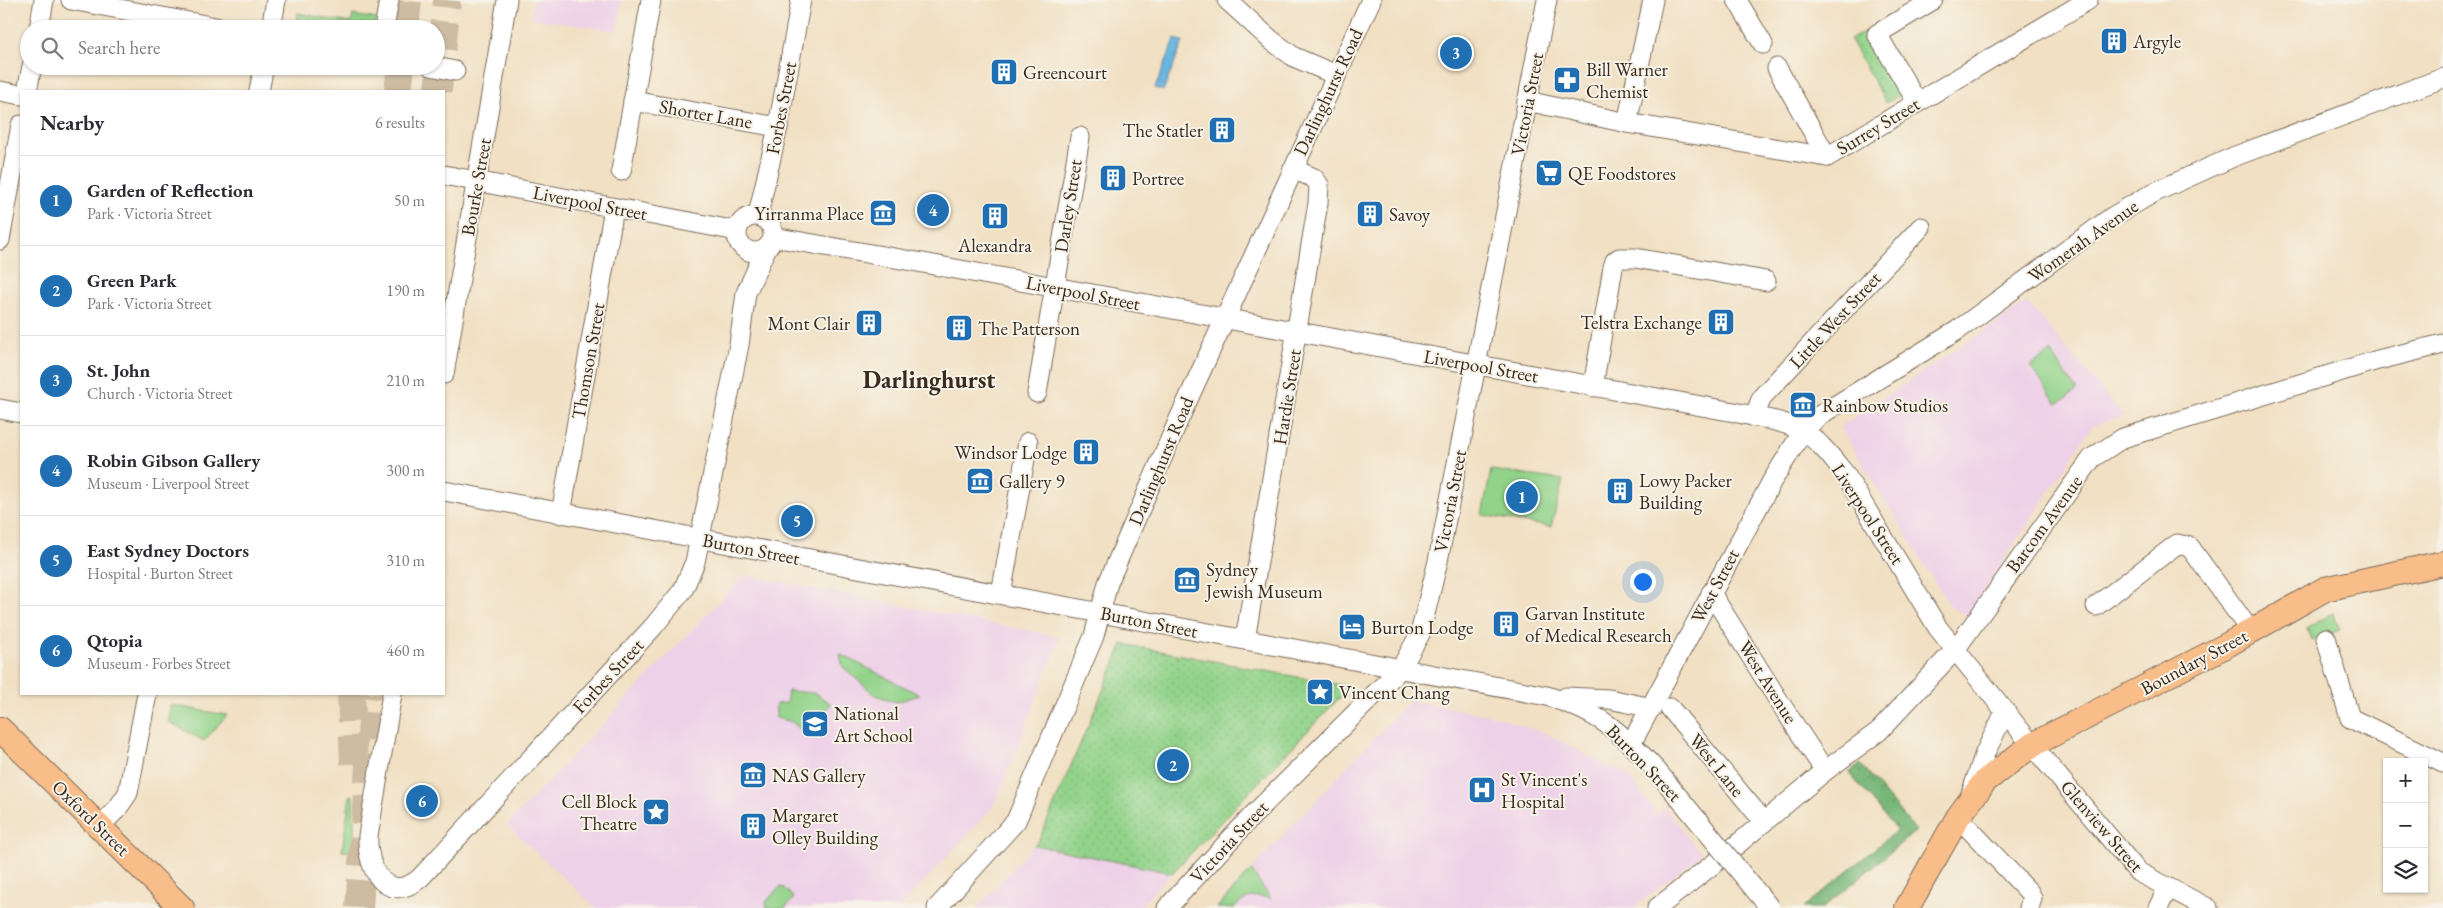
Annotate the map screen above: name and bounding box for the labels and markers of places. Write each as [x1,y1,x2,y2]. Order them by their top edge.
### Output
building icon: Argyle [2099,26,2129,56]
place label: Argyle [2132,29,2181,54]
pin: 3 [1440,34,1472,72]
building icon: Greencourt [989,57,1019,87]
place label: Bill Warner Chemist [1586,57,1669,104]
place label: Greencourt [1023,60,1107,85]
pharmacy icon: Bill Warner Chemist [1552,65,1582,95]
building icon: The Statler [1207,115,1237,145]
place label: The Statler [1123,118,1204,143]
supermarket icon: QE Foodstores [1534,158,1564,188]
place label: QE Foodstores [1568,161,1676,186]
building icon: Portree [1098,163,1128,193]
place label: Portree [1132,166,1184,191]
pin: 4 [917,191,949,229]
museum icon: Yirranma Place [868,198,898,228]
building icon: Savoy [1355,199,1385,229]
place label: Yirranma Place [755,201,864,226]
building icon: Alexandra [980,201,1010,231]
place label: Savoy [1389,202,1431,227]
place label: Alexandra [957,233,1032,258]
building icon: Telstra Exchange [1706,307,1736,337]
building icon: Mont Clair [854,308,884,338]
place label: Telstra Exchange [1580,310,1702,335]
place label: Mont Clair [767,311,851,336]
building icon: The Patterson [944,313,974,343]
place label: The Patterson [978,316,1080,341]
museum icon: Rainbow Studios [1788,390,1818,420]
place label: Rainbow Studios [1822,393,1948,418]
building icon: Windsor Lodge [1071,437,1101,467]
place label: Windsor Lodge [954,440,1067,465]
museum icon: Gallery 9 [965,466,995,496]
place label: Lowy Packer Building [1639,468,1733,515]
place label: Gallery 9 [999,469,1065,494]
building icon: Lowy Packer Building [1605,476,1635,506]
pin: 1 [1506,478,1538,516]
pin: 5 [781,502,813,540]
place label: Sydney Jewish Museum [1204,557,1323,604]
museum icon: Sydney Jewish Museum [1172,565,1202,595]
place label: Garvan Institute of Medical Research [1525,601,1672,648]
building icon: Garvan Institute of Medical Research [1491,609,1521,639]
hotel icon: Burton Lodge [1337,612,1367,642]
place label: Burton Lodge [1371,615,1474,640]
place icon: Vincent Chang [1305,677,1335,707]
place label: Vincent Chang [1339,680,1451,705]
place label: National Art School [833,701,913,748]
school or university icon: National Art School [800,709,830,739]
pin: 2 [1157,746,1189,784]
museum icon: NAS Gallery [738,760,768,790]
place label: NAS Gallery [772,763,866,788]
place label: St Vincent's Hospital [1501,767,1587,814]
hospital icon: St Vincent's Hospital [1467,775,1497,805]
pin: 6 [406,782,438,820]
place label: Cell Block Theatre [561,789,638,836]
place icon: Cell Block Theatre [641,797,671,827]
place label: Margaret Olley Building [772,803,879,850]
building icon: Margaret Olley Building [738,811,768,841]

